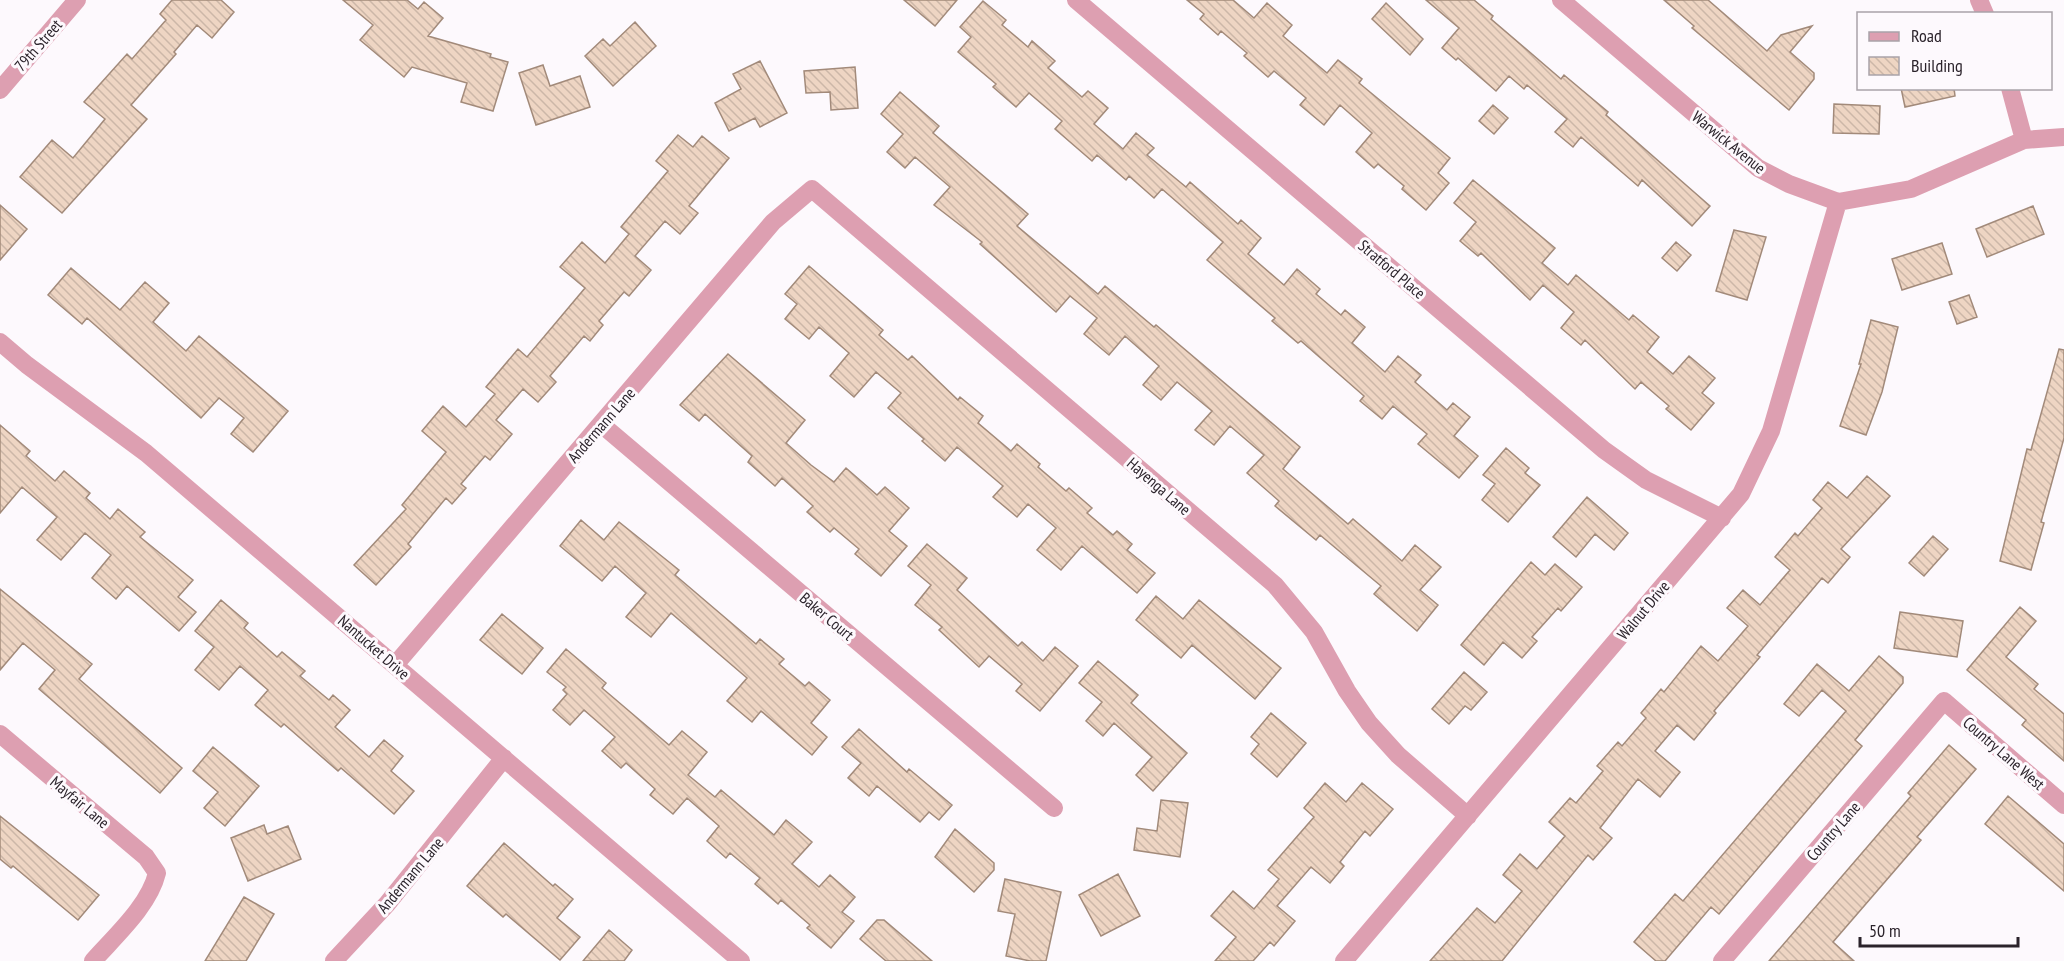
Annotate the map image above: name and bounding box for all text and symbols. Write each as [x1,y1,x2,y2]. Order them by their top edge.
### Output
legend [1857,12,2052,90]
street label: 79th Street [10,14,66,75]
text: Road [1911,24,1942,47]
text: Building [1911,54,1963,77]
street label: Warwick Avenue [1688,106,1770,178]
street label: Stratford Place [1354,235,1430,303]
street label: Andermann Lane [563,383,639,467]
street label: Hayenga Lane [1123,453,1195,519]
street label: Walnut Drive [1612,576,1674,644]
street label: Baker Court [796,588,859,645]
street label: Nantucket Drive [334,610,414,684]
street label: Country Lane West [1959,712,2049,794]
street label: Mayfair Lane [46,772,114,832]
street label: Country Lane [1802,797,1864,865]
street label: Andermann Lane [372,833,448,917]
scale bar [1860,910,2018,948]
text: 50 m [1869,919,1901,942]

